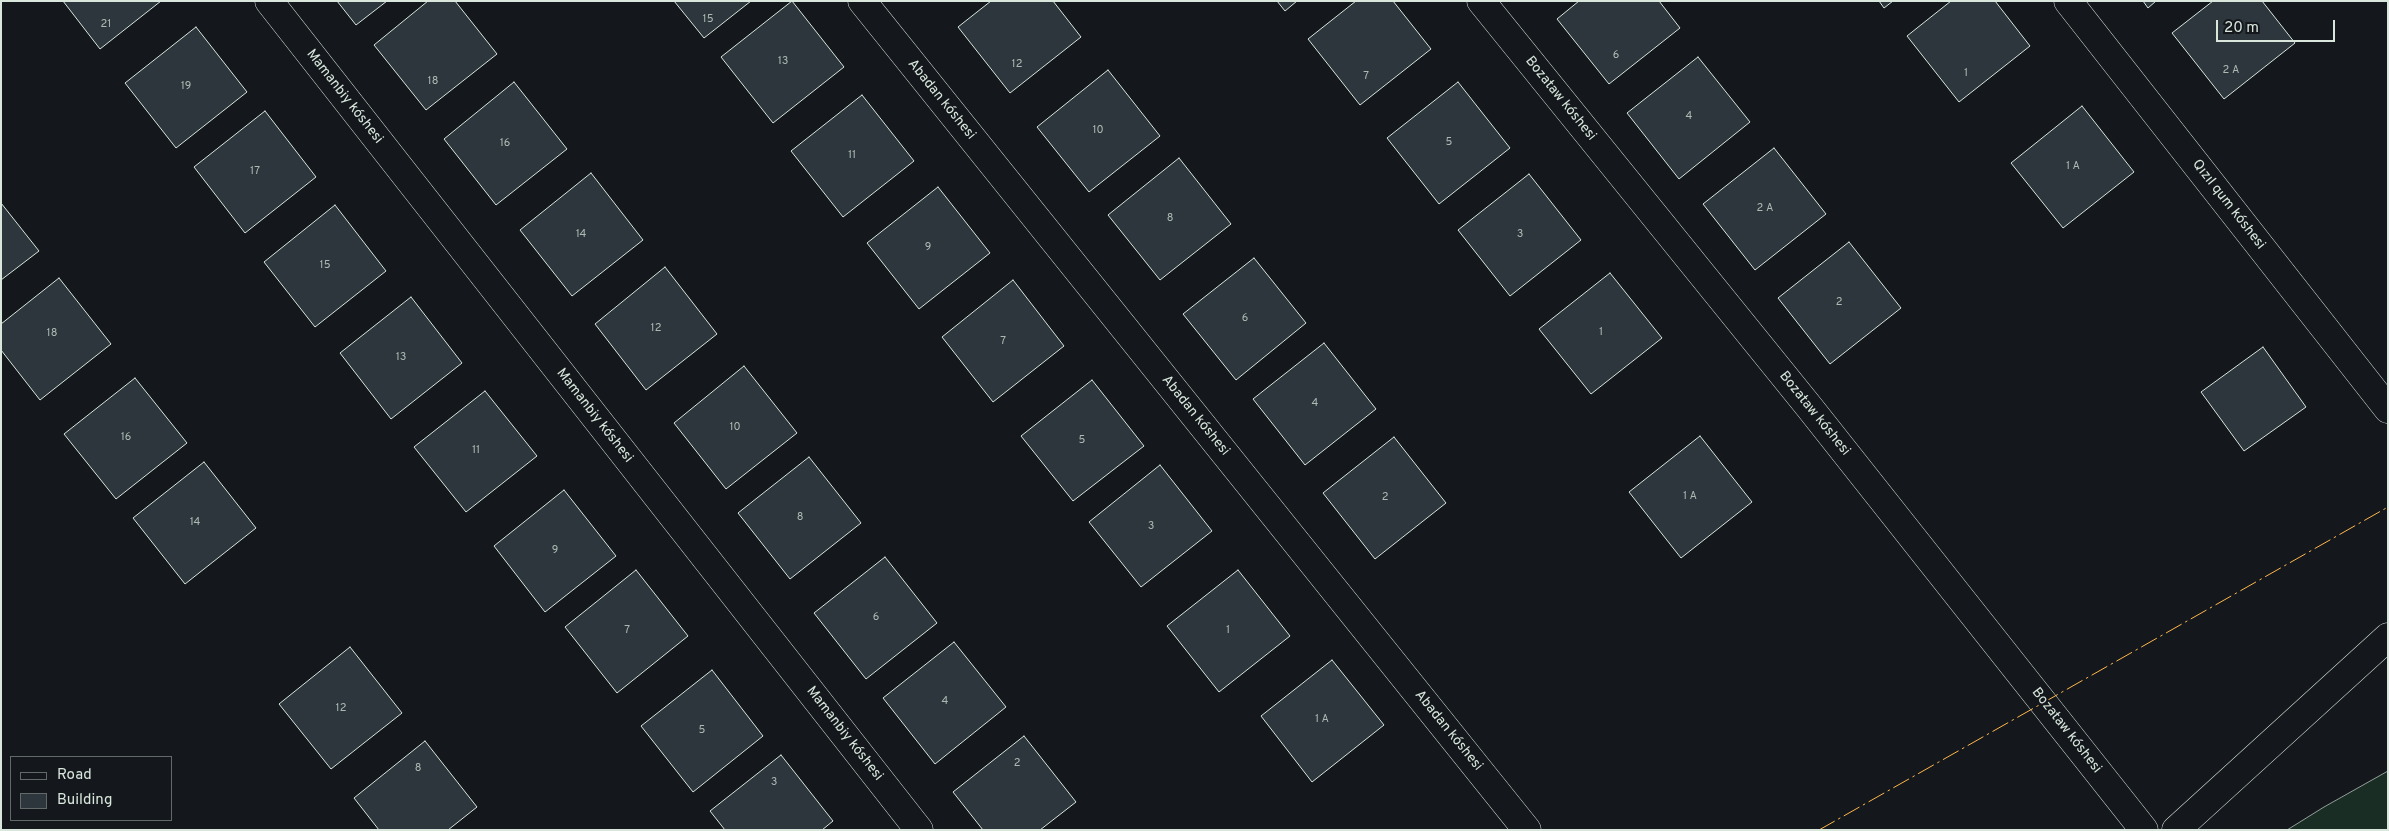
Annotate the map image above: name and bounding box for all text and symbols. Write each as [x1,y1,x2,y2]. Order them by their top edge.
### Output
scale bar [2219,10,2338,42]
house number: 15 [703,13,713,27]
house number: 21 [101,18,111,32]
text: 20 m [2224,19,2259,38]
street label: Mamanbiy kóshesi [302,47,386,147]
house number: 6 [1613,49,1619,63]
street label: Bozataw kóshesi [1521,53,1599,145]
house number: 13 [778,55,788,69]
street label: Abadan kóshesi [903,56,979,144]
house number: 12 [1012,58,1022,72]
house number: 2 А [2223,64,2239,78]
house number: 1 [1964,67,1968,81]
house number: 7 [1363,70,1369,84]
house number: 18 [428,75,438,89]
house number: 19 [181,80,191,94]
house number: 4 [1686,110,1692,124]
house number: 10 [1092,124,1104,138]
house number: 5 [1446,136,1452,150]
house number: 16 [500,137,510,151]
house number: 11 [848,149,856,163]
street label: Qızıl qum kóshesi [2188,157,2268,253]
house number: 1 А [2066,160,2080,174]
house number: 17 [250,165,260,179]
house number: 2 А [1757,202,1773,216]
house number: 8 [1167,212,1173,226]
house number: 14 [576,228,586,242]
house number: 3 [1517,228,1523,242]
house number: 9 [925,241,931,255]
house number: 15 [320,259,330,273]
house number: 2 [1836,296,1842,310]
house number: 6 [1242,312,1248,326]
house number: 12 [651,322,661,336]
house number: 1 [1599,326,1603,340]
house number: 18 [47,327,57,341]
house number: 7 [1000,335,1006,349]
house number: 13 [396,351,406,365]
street label: Mamanbiy kóshesi [552,366,636,466]
street label: Bozataw kóshesi [1775,368,1853,460]
street label: Abadan kóshesi [1157,372,1233,460]
house number: 4 [1312,397,1318,411]
house number: 10 [729,421,741,435]
house number: 16 [121,431,131,445]
house number: 5 [1079,434,1085,448]
house number: 11 [472,444,480,458]
house number: 1 А [1683,490,1697,504]
house number: 2 [1382,491,1388,505]
house number: 8 [797,511,803,525]
house number: 14 [190,516,200,530]
house number: 3 [1148,520,1154,534]
house number: 9 [552,544,558,558]
house number: 6 [873,611,879,625]
house number: 7 [624,624,630,638]
house number: 1 [1226,624,1230,638]
street label: Mamanbiy kóshesi [802,684,886,784]
street label: Bozataw kóshesi [2027,685,2105,777]
street label: Abadan kóshesi [1410,687,1486,775]
house number: 4 [942,695,948,709]
house number: 12 [336,702,346,716]
house number: 1 А [1315,713,1329,727]
house number: 5 [699,724,705,738]
legend [10,756,172,821]
house number: 2 [1014,757,1020,771]
house number: 8 [415,762,421,776]
text: Road [57,766,92,785]
house number: 3 [771,776,777,790]
text: Building [57,791,112,810]

